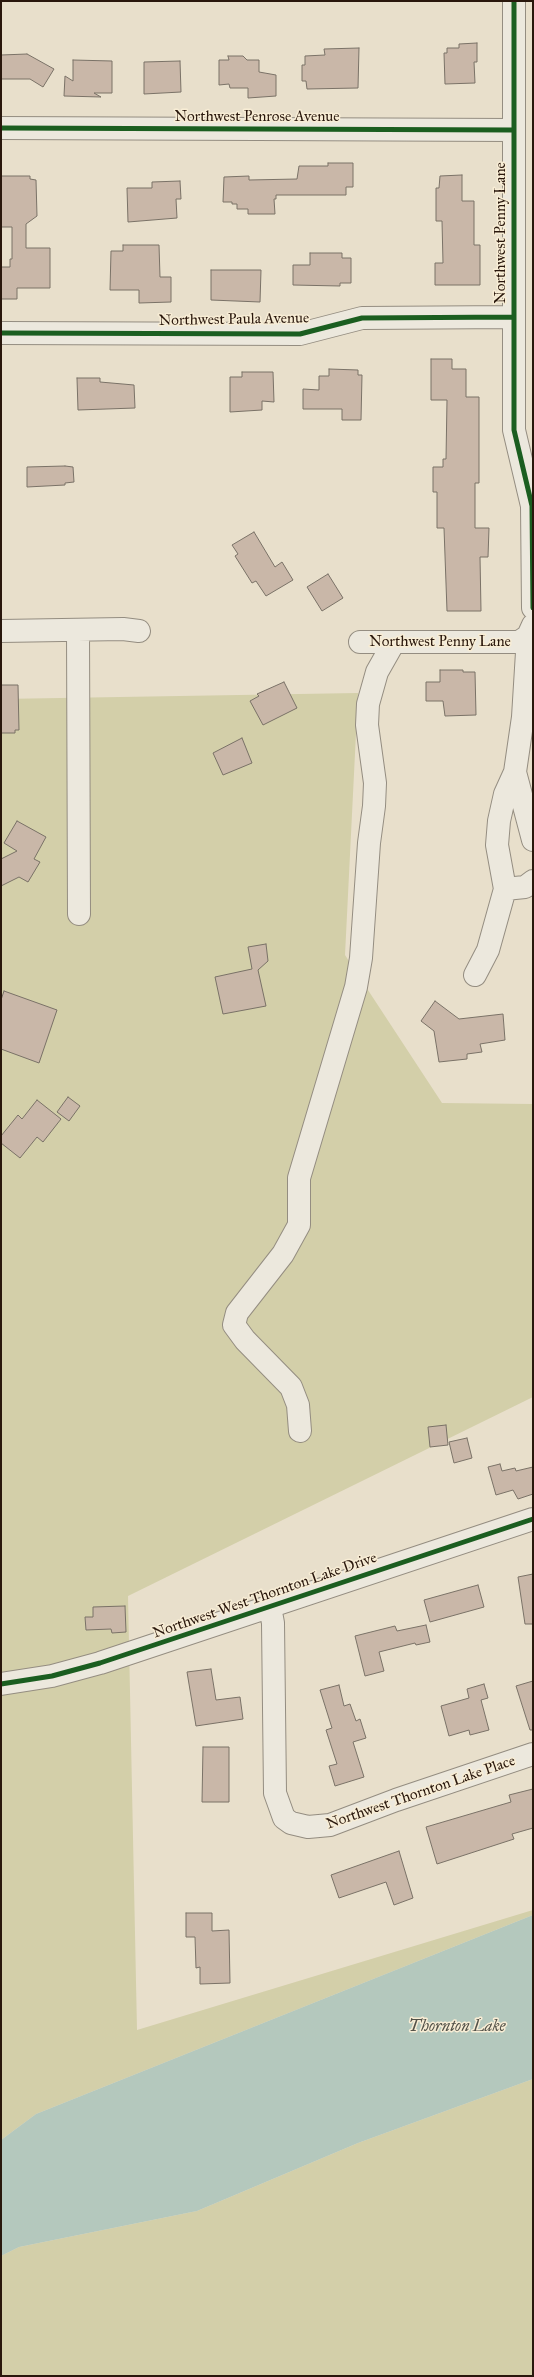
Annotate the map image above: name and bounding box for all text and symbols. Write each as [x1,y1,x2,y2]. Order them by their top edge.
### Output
street label: Northwest Penrose Avenue [175,108,339,126]
street label: Northwest Penny Lane [492,162,510,304]
street label: Northwest Paula Avenue [159,310,309,330]
street label: Northwest Penny Lane [369,633,511,651]
street label: Northwest West Thornton Lake Drive [151,1549,379,1643]
street label: Northwest Thornton Lake Place [324,1752,518,1834]
water label: Thornton Lake [409,2017,505,2037]

